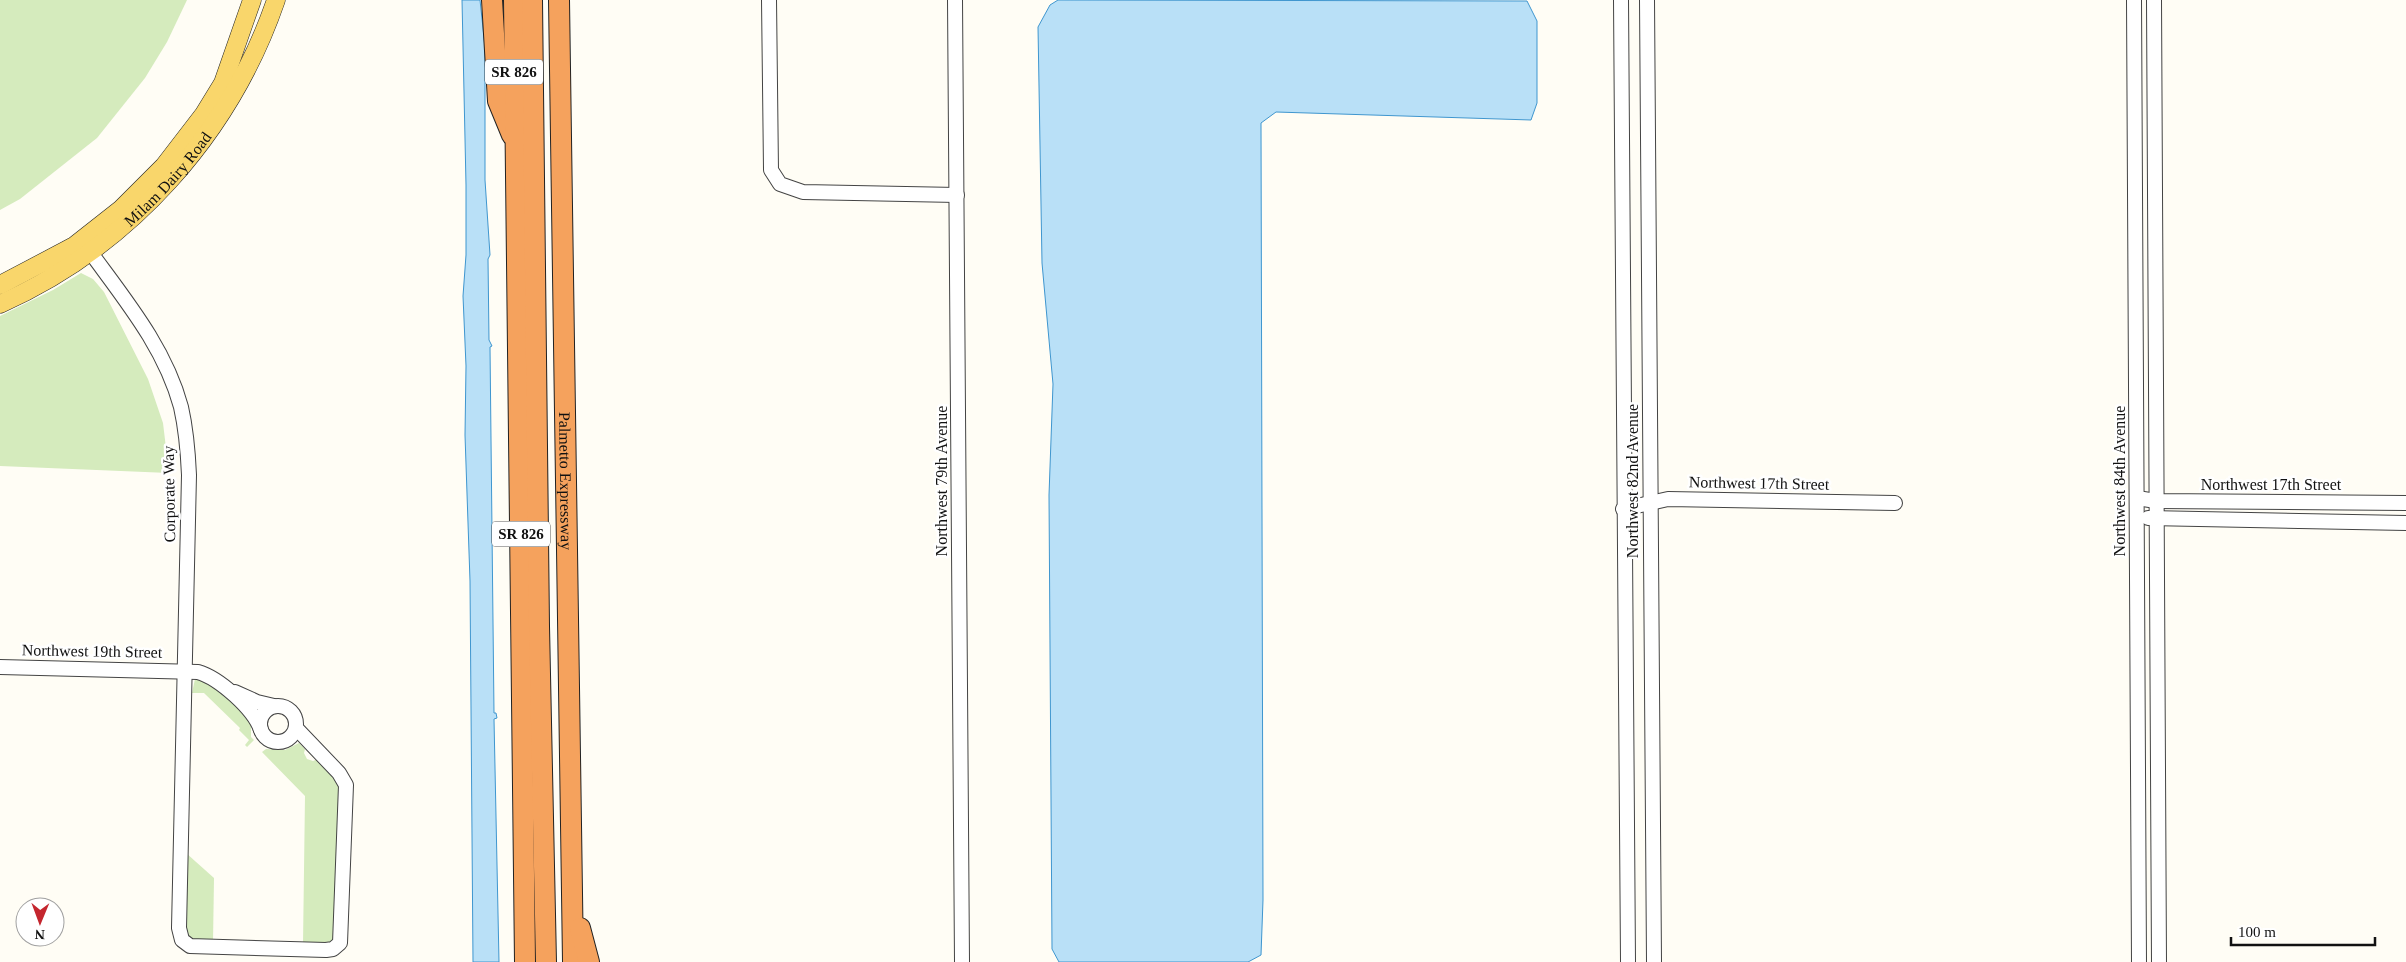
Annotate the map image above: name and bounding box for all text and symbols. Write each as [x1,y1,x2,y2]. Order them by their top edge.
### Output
road number: SR 826 [485,60,543,84]
street label: Milam Dairy Road [121,129,214,229]
street label: Northwest 82nd Avenue [1624,404,1641,558]
street label: Northwest 79th Avenue [933,406,950,556]
street label: Northwest 84th Avenue [2111,406,2128,556]
street label: Palmetto Expressway [556,412,576,550]
street label: Corporate Way [160,446,179,542]
street label: Northwest 17th Street [1689,473,1830,493]
street label: Northwest 17th Street [2201,476,2342,493]
road number: SR 826 [492,522,550,546]
street label: Northwest 19th Street [22,641,163,661]
north arrow [15,897,65,947]
scale bar [2231,914,2375,946]
text: 100 m [2238,924,2276,940]
text: N [35,927,45,942]

